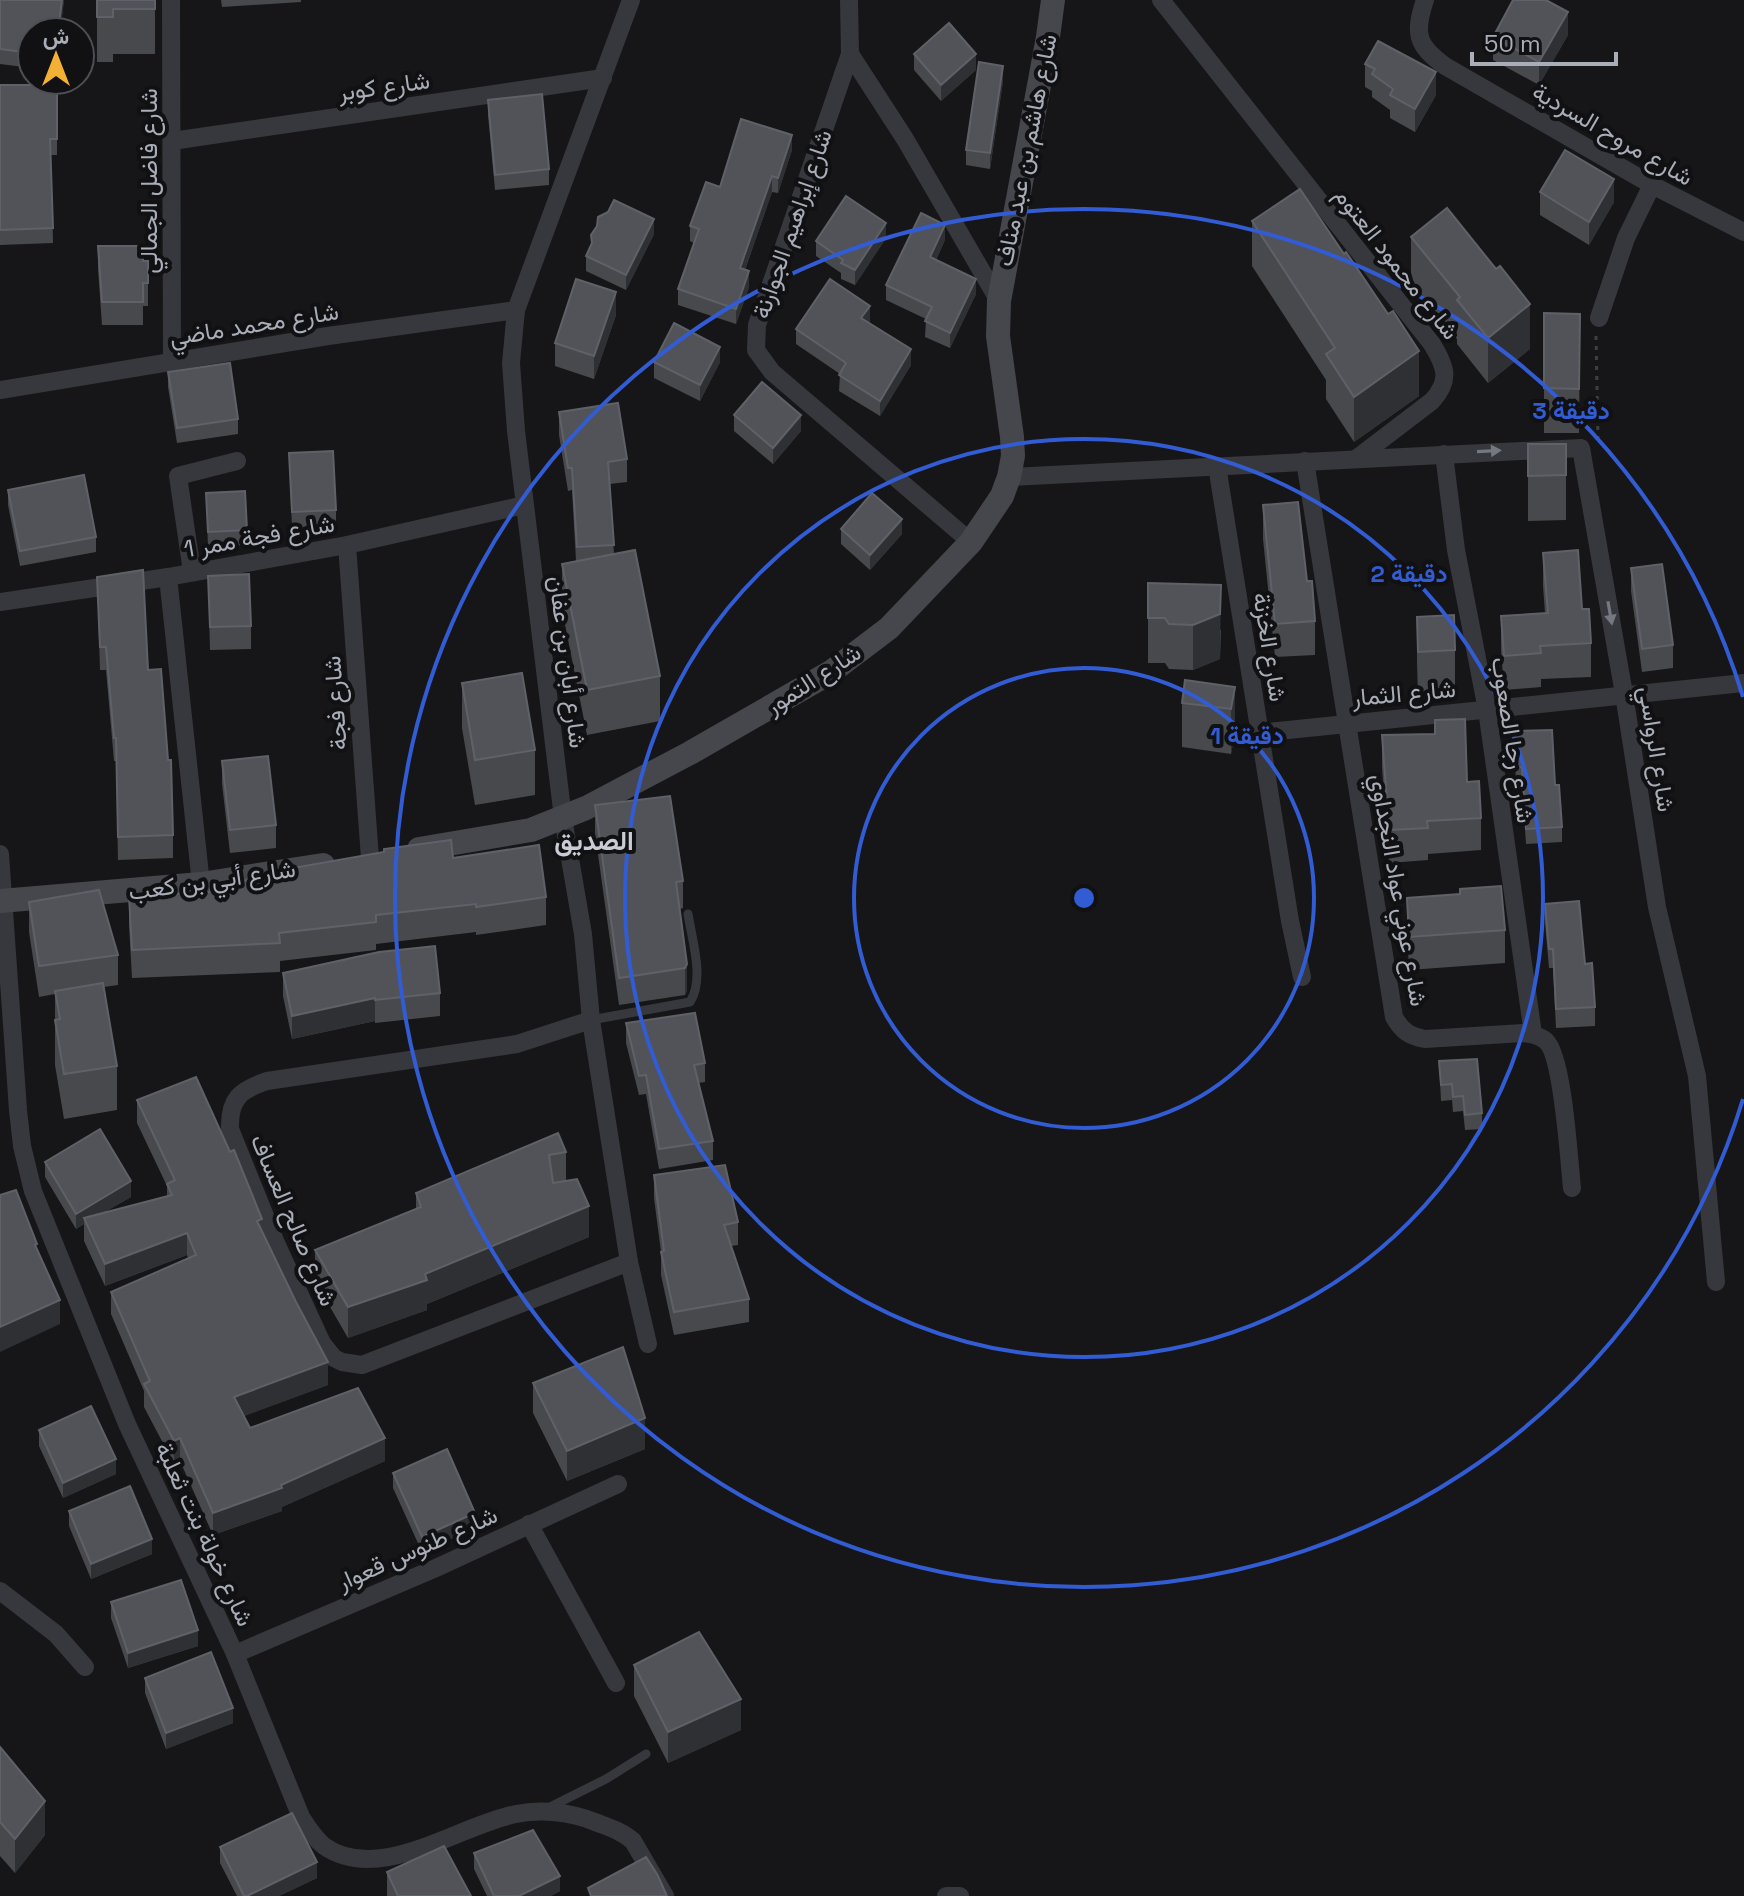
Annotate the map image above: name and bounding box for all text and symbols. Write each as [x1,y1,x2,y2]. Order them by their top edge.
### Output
north arrow [16,16,96,96]
scale bar [1472,16,1616,66]
text: ش [43,22,69,50]
text: 50 m [1484,28,1541,59]
street label: شارع هاشم بن عبد مناف [988,31,1065,269]
street label: شارع كوبر [335,64,432,109]
street label: شارع مروح السردية [1527,75,1699,193]
street label: شارع فاضل الجمالي [133,88,168,274]
street label: شارع إبراهيم الجوارنة [745,125,840,323]
street label: شارع محمود العتوم [1327,180,1466,346]
street label: شارع محمد ماضي [167,295,342,357]
text: 3 دقيقة [1532,395,1610,426]
one-way arrow [1477,445,1502,458]
street label: شارع فجة ممر 1 [181,508,337,565]
text: 2 دقيقة [1371,558,1447,589]
street label: شارع أبان بن عفان [541,574,594,750]
street label: شارع الخزنة [1245,590,1294,704]
one-way arrow [1605,600,1617,625]
street label: شارع التمور [758,637,867,723]
street label: شارع فجة [316,655,355,751]
street label: شارع رجا الصعوب [1484,655,1541,825]
street label: شارع الثمار [1350,673,1457,714]
street label: شارع الرواسي [1628,684,1682,815]
text: 1 دقيقة [1210,720,1284,751]
street label: شارع عوني عواد النجداوي [1359,771,1435,1009]
district label: الصديق [554,824,634,858]
street label: شارع أبي بن كعب [127,853,298,911]
centre of rings [1070,884,1098,912]
street label: شارع صالح العساف [242,1129,344,1312]
street label: شارع خولة بنت ثعلبة [148,1437,261,1632]
street label: شارع طنوس قعوار [331,1499,503,1599]

